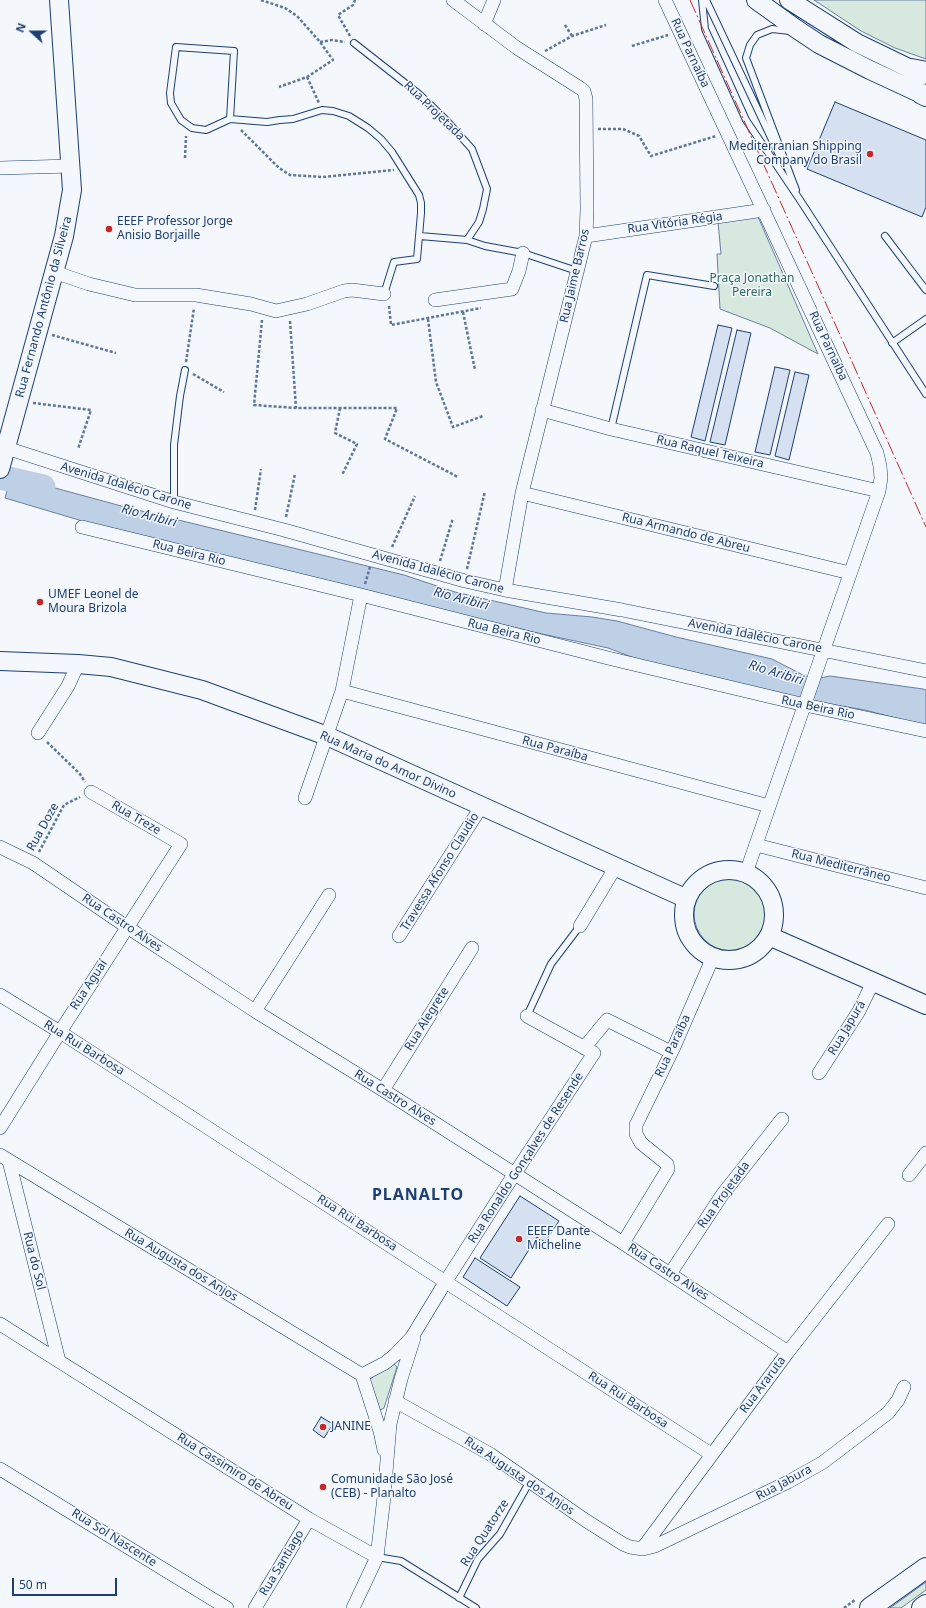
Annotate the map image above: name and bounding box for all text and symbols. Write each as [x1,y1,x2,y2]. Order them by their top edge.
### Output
north arrow [12,12,52,52]
street label: Rua Parnaíba [668,16,712,90]
text: N [12,21,29,34]
street label: Rua Projetada [401,78,467,144]
place label: Mediterranian Shipping Company do Brasil [729,140,862,168]
marker: Mediterranian Shipping Company do Brasil [865,149,875,159]
street label: Rua Vitória Régia [626,209,724,237]
street label: Rua Fernando Antônio da Silveira [13,215,75,399]
place label: EEEF Professor Jorge Anisio Borjaille [117,215,233,243]
marker: EEEF Professor Jorge Anisio Borjaille [104,224,114,234]
street label: Rua Jaime Barros [557,228,593,324]
park label: Praça Jonathan Pereira [710,272,794,300]
street label: Rua Parnaíba [806,309,850,383]
street label: Rua Raquel Teixeira [655,433,765,471]
street label: Avenida Idalécio Carone [59,459,193,513]
water label: Rio Aribiri [120,501,178,531]
street label: Rua Armando de Abreu [620,510,752,556]
street label: Rua Beira Rio [151,537,227,569]
street label: Avenida Idalécio Carone [370,547,506,597]
water label: Rio Aribiri [432,584,490,614]
place label: UMEF Leonel de Moura Brizola [48,588,139,616]
marker: UMEF Leonel de Moura Brizola [35,597,45,607]
street label: Rua Beira Rio [466,616,542,648]
street label: Avenida Idalécio Carone [687,616,823,656]
water label: Rio Aribiri [747,657,805,689]
street label: Rua Beira Rio [780,693,856,723]
street label: Rua Maria do Amor Divino [317,728,459,802]
street label: Rua Paraíba [521,733,589,765]
street label: Rua Treze [109,798,163,838]
street label: Rua Doze [24,800,62,854]
street label: Travessa Afonso Claudio [398,810,482,934]
street label: Rua Mediterrâneo [790,847,892,885]
street label: Rua Castro Alves [79,891,165,955]
street label: Rua Aguaí [67,957,111,1013]
street label: Rua Alegrete [402,985,452,1053]
street label: Rua Japurá [825,998,869,1058]
street label: Rua Paraíba [652,1012,694,1080]
street label: Rua Rui Barbosa [41,1017,127,1079]
street label: Rua Castro Alves [351,1067,439,1129]
street label: Rua Ronaldo Gonçalves de Resende [465,1070,587,1246]
street label: Rua Projetada [695,1159,753,1231]
district label: PLANALTO [372,1185,464,1205]
street label: Rua Rui Barbosa [314,1192,400,1254]
place label: EEEF Dante Micheline [527,1225,590,1253]
street label: Rua Augusta dos Anjos [122,1226,240,1304]
street label: Rua do Sol [20,1230,48,1292]
marker: EEEF Dante Micheline [514,1234,524,1244]
street label: Rua Castro Alves [625,1240,711,1304]
street label: Rua Araruta [737,1354,789,1416]
street label: Rua Rui Barbosa [585,1369,671,1431]
place label: JANINE [331,1420,371,1434]
marker: JANINE [318,1422,328,1432]
street label: Rua Cassimiro de Abreu [174,1430,296,1514]
street label: Rua Augusta dos Anjos [461,1434,577,1518]
street label: Rua Jabura [754,1462,814,1504]
place label: Comunidade São José (CEB) - Planalto [331,1473,453,1501]
marker: Comunidade São José (CEB) - Planalto [318,1482,328,1492]
street label: Rua Quatorze [458,1497,512,1569]
street label: Rua Sol Nascente [69,1506,159,1570]
street label: Rua Santiago [257,1527,307,1599]
scale bar [14,1570,119,1596]
text: 50 m [19,1576,47,1593]

